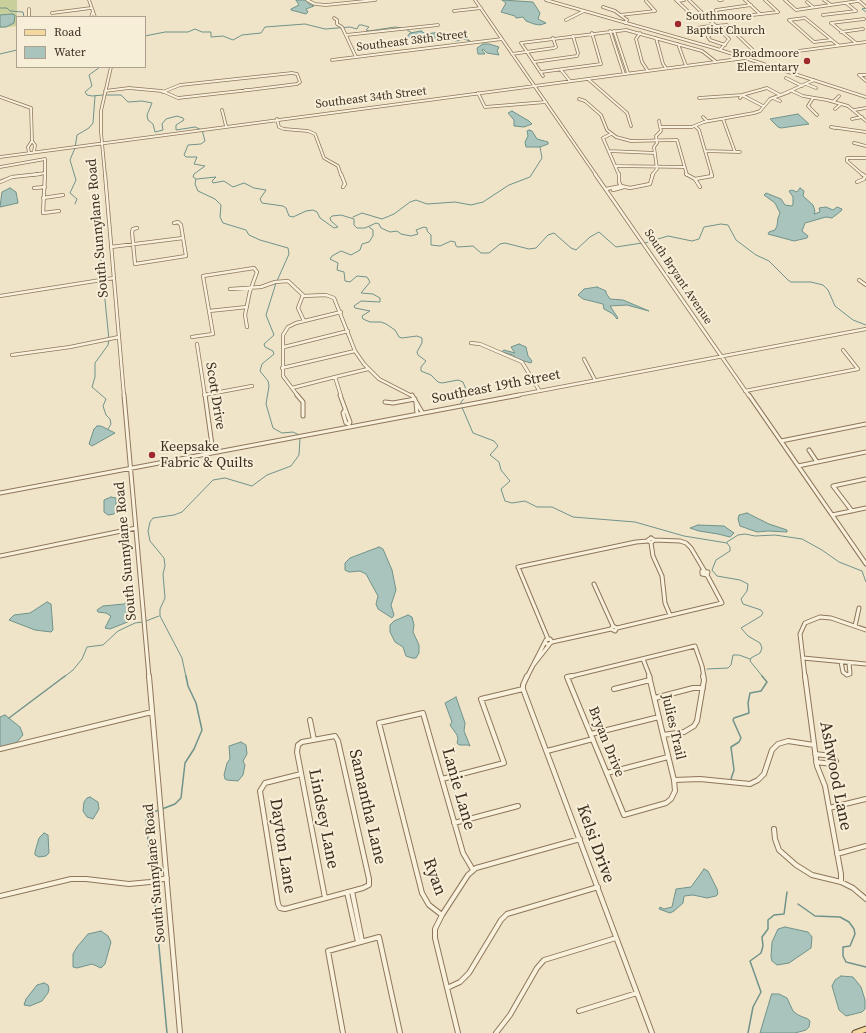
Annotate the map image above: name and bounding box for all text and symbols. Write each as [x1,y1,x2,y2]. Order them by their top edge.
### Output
place label: Southmoore Baptist Church [686,10,765,38]
legend [16,16,146,68]
marker: Southmoore Baptist Church [673,19,683,29]
text: Road [54,24,81,40]
street label: Southeast 38th Street [356,27,468,55]
text: Water [54,44,86,60]
place label: Broadmoore Elementary [732,47,799,75]
marker: Broadmoore Elementary [802,56,812,66]
street label: Southeast 34th Street [315,84,427,112]
street label: South Sunnylane Road [84,158,112,298]
street label: South Bryant Avenue [641,227,715,327]
street label: Scott Drive [201,361,229,431]
street label: Southeast 19th Street [430,366,562,408]
place label: Keepsake Fabric & Quilts [160,439,253,472]
marker: Keepsake Fabric & Quilts [147,450,157,460]
street label: South Sunnylane Road [112,481,140,621]
street label: Julies Trail [657,692,689,762]
street label: Bryan Drive [584,704,628,780]
street label: Ashwood Lane [814,720,856,832]
street label: Lanie Lane [437,746,479,832]
street label: Samantha Lane [344,748,390,866]
street label: Lindsey Lane [303,767,343,871]
street label: Dayton Lane [264,797,300,895]
street label: Kelsi Drive [571,802,619,886]
street label: South Sunnylane Road [141,803,169,943]
street label: Ryan [418,856,450,898]

